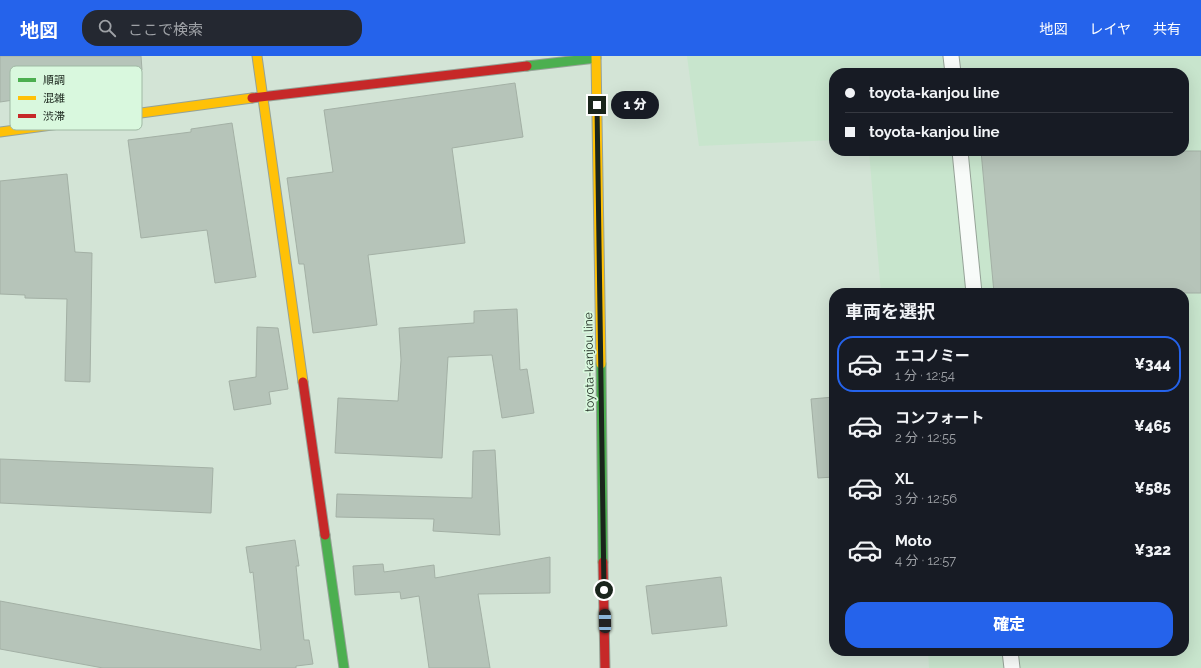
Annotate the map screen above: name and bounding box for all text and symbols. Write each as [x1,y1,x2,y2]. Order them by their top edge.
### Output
search box [82,10,362,46]
icon: search [96,17,118,39]
text: 地図 [20,19,58,41]
text: ここで検索 [128,21,203,39]
text: 地図 [1039,21,1067,37]
text: レイヤ [1089,21,1131,37]
text: 共有 [1153,21,1181,37]
legend [10,66,142,130]
text: 順調 [43,74,65,87]
text: toyota-kanjou line [869,84,1000,102]
callout: 1 分 [611,91,659,119]
text: 混雑 [43,92,65,105]
route end [588,96,606,114]
text: 1 分 [624,97,646,112]
text: 渋滞 [43,110,65,123]
text: toyota-kanjou line [869,123,1000,141]
text: 車両を選択 [845,301,935,322]
street label: toyota-kanjou line [581,312,597,412]
icon: car [847,346,883,382]
text: エコノミー [895,347,970,365]
text: ¥344 [1134,355,1171,373]
text: 1 分 · 12:54 [895,368,955,383]
icon: car [847,408,883,444]
text: コンフォート [895,409,985,427]
text: ¥465 [1134,417,1171,435]
text: 2 分 · 12:55 [895,430,956,445]
icon: car [847,470,883,506]
text: XL [895,470,913,488]
text: ¥585 [1134,479,1171,497]
text: 3 分 · 12:56 [895,491,957,506]
icon: car [847,532,883,568]
text: Moto [895,532,932,550]
text: ¥322 [1134,541,1171,559]
text: 4 分 · 12:57 [895,553,956,568]
route start [595,581,613,599]
button: 確定 [845,602,1173,648]
car [599,609,611,633]

